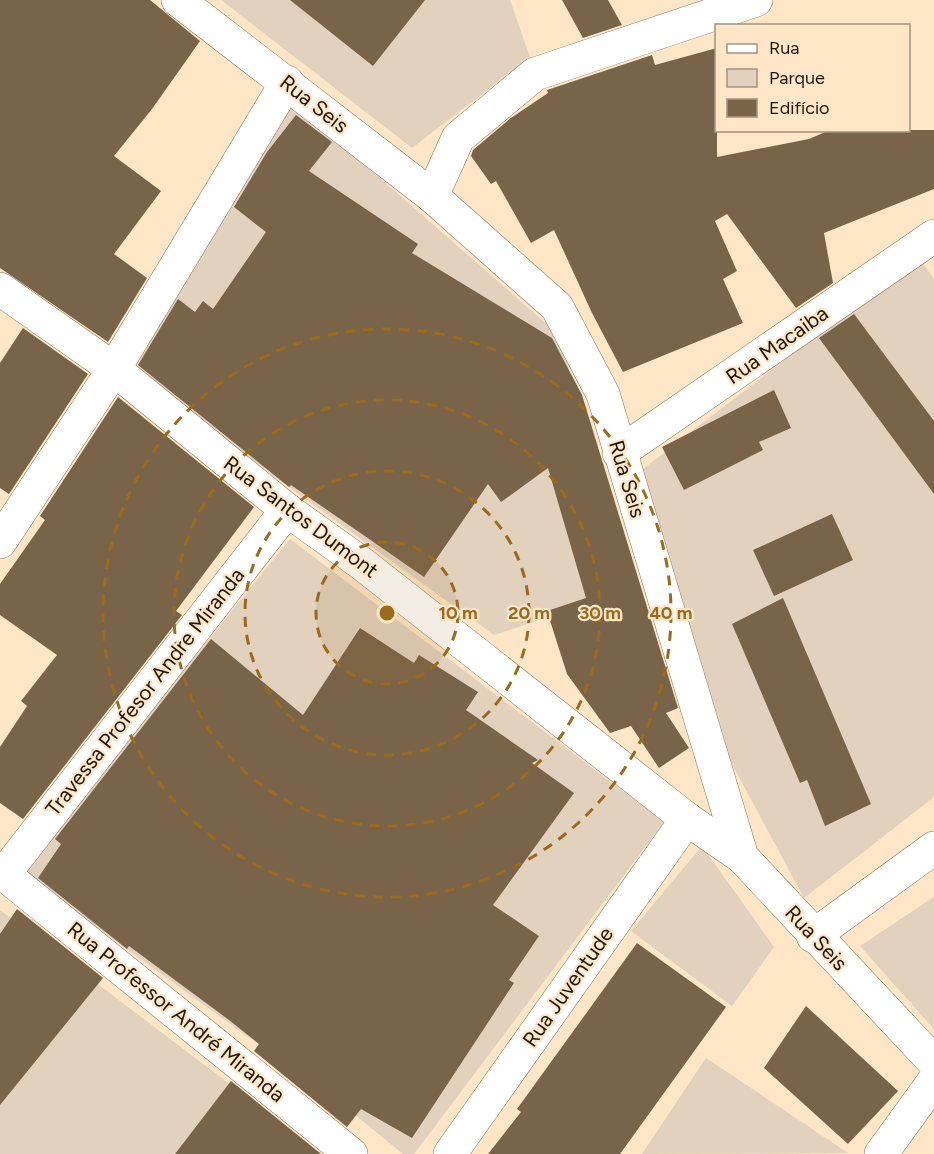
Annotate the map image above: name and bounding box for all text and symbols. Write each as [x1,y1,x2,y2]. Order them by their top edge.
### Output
legend [715,24,910,132]
text: Rua [769,37,800,59]
text: Parque [769,67,825,89]
street label: Rua Seis [275,69,353,138]
text: Edifício [769,97,830,119]
street label: Rua Macaiba [721,300,833,389]
street label: Rua Seis [604,437,651,521]
street label: Rua Santos Dumont [219,450,384,583]
street label: Travessa Profesor Andre Miranda [40,563,249,821]
text: 10 m [438,602,478,624]
text: 20 m [508,602,550,624]
text: 30 m [579,602,621,624]
text: 40 m [649,602,693,624]
centre of rings [377,603,397,623]
street label: Rua Seis [780,900,853,975]
street label: Rua Professor André Miranda [63,916,290,1107]
street label: Rua Juventude [517,922,618,1051]

